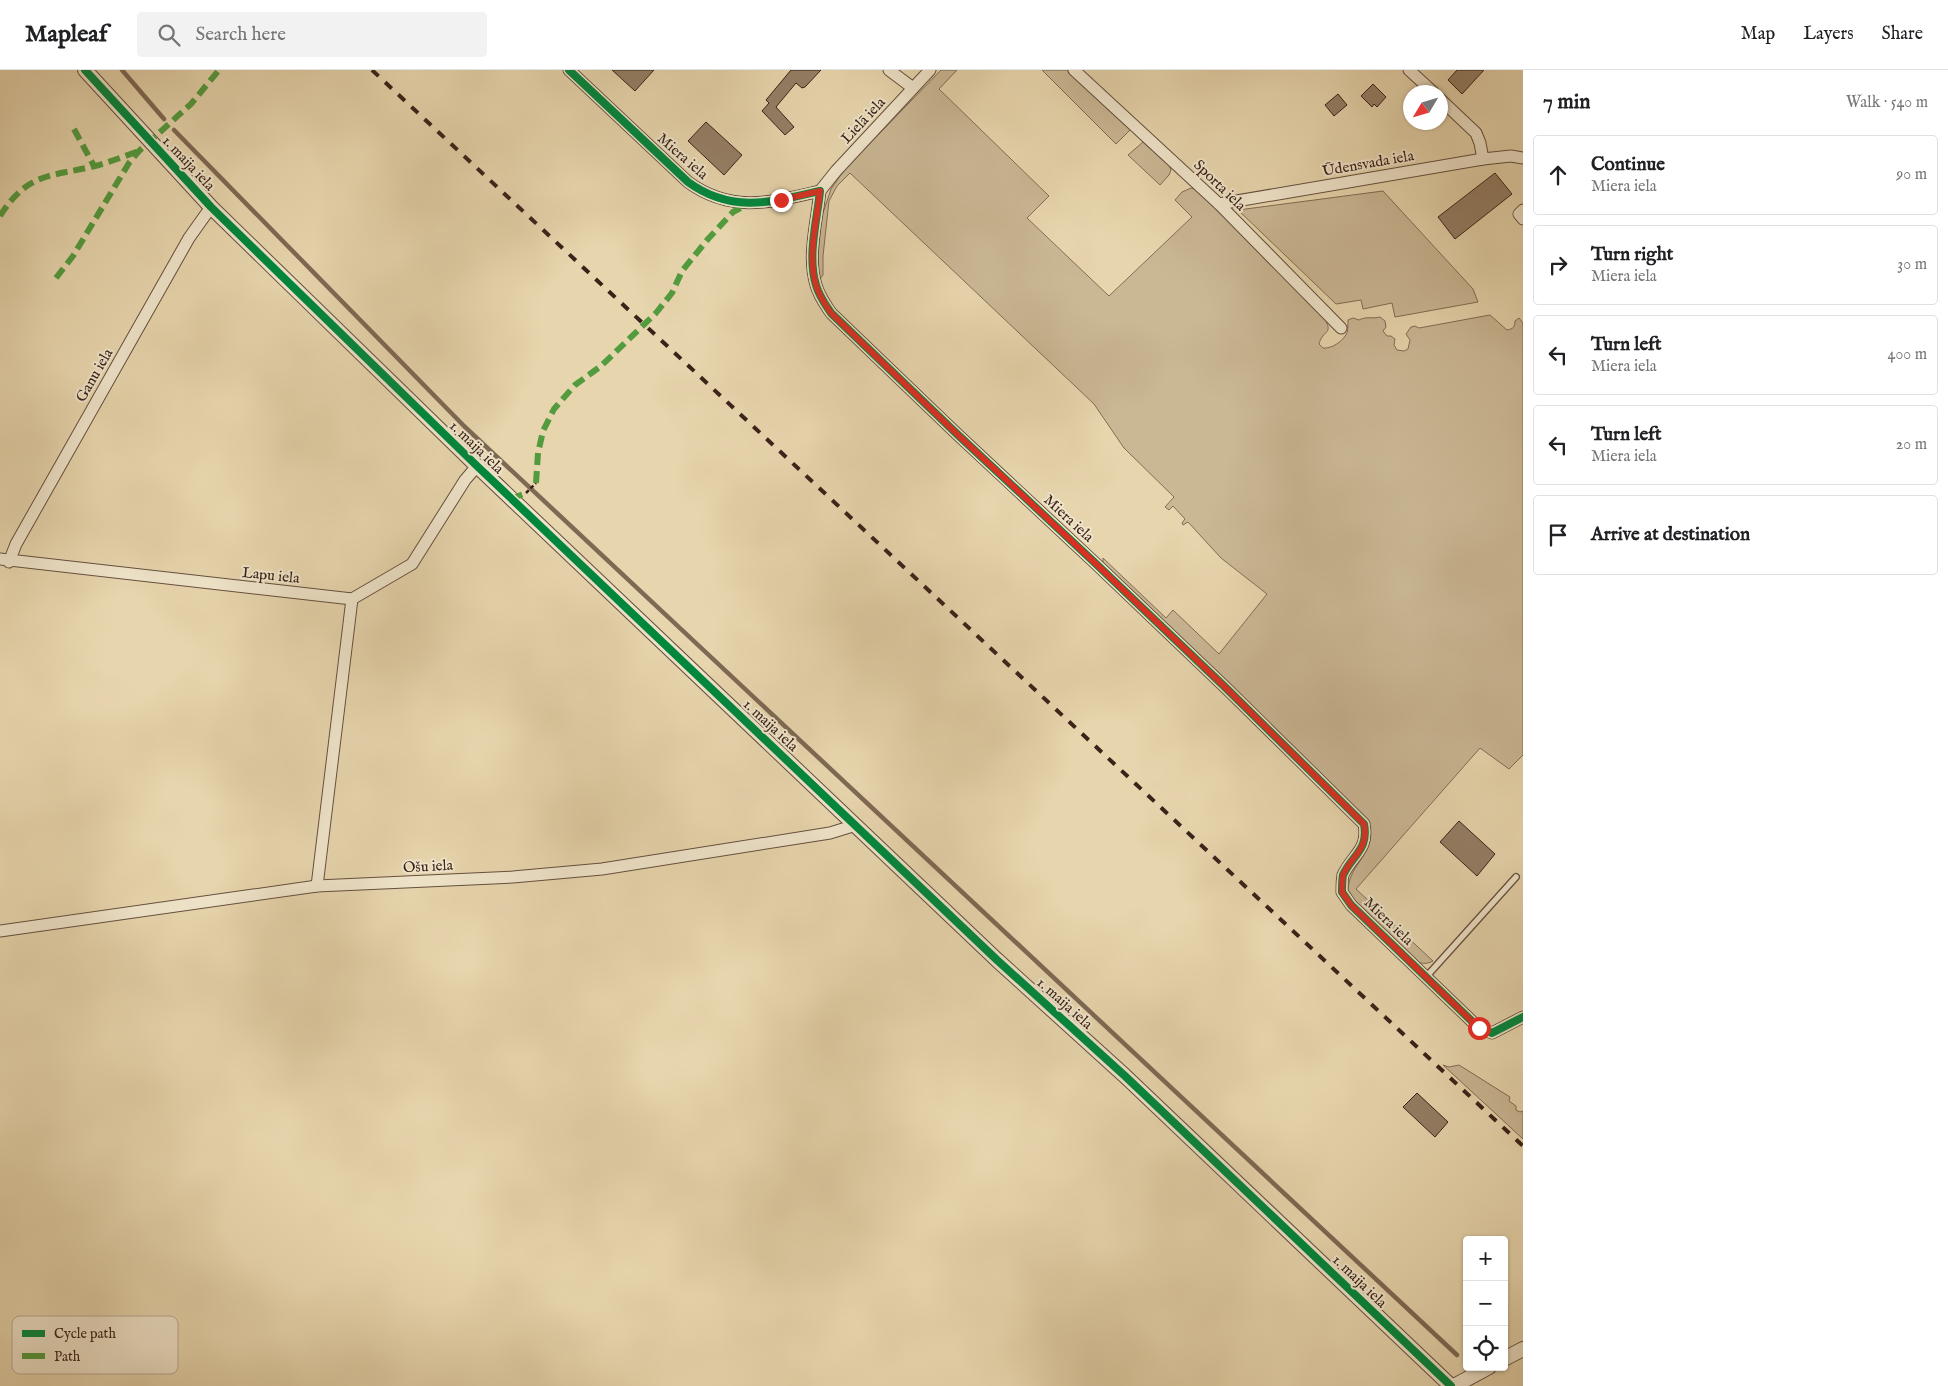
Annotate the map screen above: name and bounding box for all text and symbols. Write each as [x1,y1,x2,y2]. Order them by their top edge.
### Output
search box [137,12,487,57]
text: Mapleaf [25,19,107,50]
icon: search [155,21,183,49]
text: Search here [195,23,286,47]
text: Map [1741,23,1775,46]
text: Layers [1803,23,1854,46]
text: Share [1882,23,1923,46]
north arrow [1403,85,1448,130]
text: 7 min [1543,89,1590,116]
street label: Lielā iela [837,93,890,148]
text: Walk · 540 m [1846,93,1928,113]
street label: Miera iela [653,129,713,184]
street label: 1. maija iela [158,132,219,195]
street label: Ūdensvada iela [1321,146,1416,181]
text: Continue [1591,153,1665,177]
street label: Sporta iela [1189,156,1250,215]
icon: ahead [1544,161,1572,189]
text: 90 m [1896,165,1927,185]
text: Miera iela [1591,177,1657,197]
route end [770,189,793,212]
text: Turn right [1591,243,1673,267]
icon: right [1544,251,1572,279]
text: 30 m [1897,255,1927,275]
text: Miera iela [1591,267,1657,287]
text: Turn left [1591,333,1662,357]
icon: left [1544,341,1572,369]
street label: Ganu iela [72,345,118,405]
text: 400 m [1888,345,1927,365]
text: Miera iela [1591,357,1657,377]
street label: 1. maija iela [445,417,508,478]
text: Turn left [1591,423,1662,447]
icon: left [1544,431,1572,459]
text: 20 m [1896,435,1927,455]
text: Miera iela [1591,447,1657,467]
street label: Miera iela [1040,490,1098,547]
icon: arrive [1544,521,1572,549]
text: Arrive at destination [1591,523,1750,547]
street label: Lapu iela [241,563,301,588]
street label: 1. maija iela [739,695,803,756]
street label: Ošu iela [402,856,454,877]
street label: Miera iela [1360,893,1418,950]
street label: 1. maija iela [1033,973,1097,1034]
route start [1468,1017,1491,1040]
map controls [1463,1236,1508,1371]
button: + [1463,1236,1508,1281]
street label: 1. maija iela [1328,1251,1391,1312]
button: − [1463,1281,1508,1326]
legend [12,1316,178,1374]
text: Cycle path [54,1325,116,1343]
button: locate [1463,1326,1508,1371]
text: Path [54,1348,81,1366]

